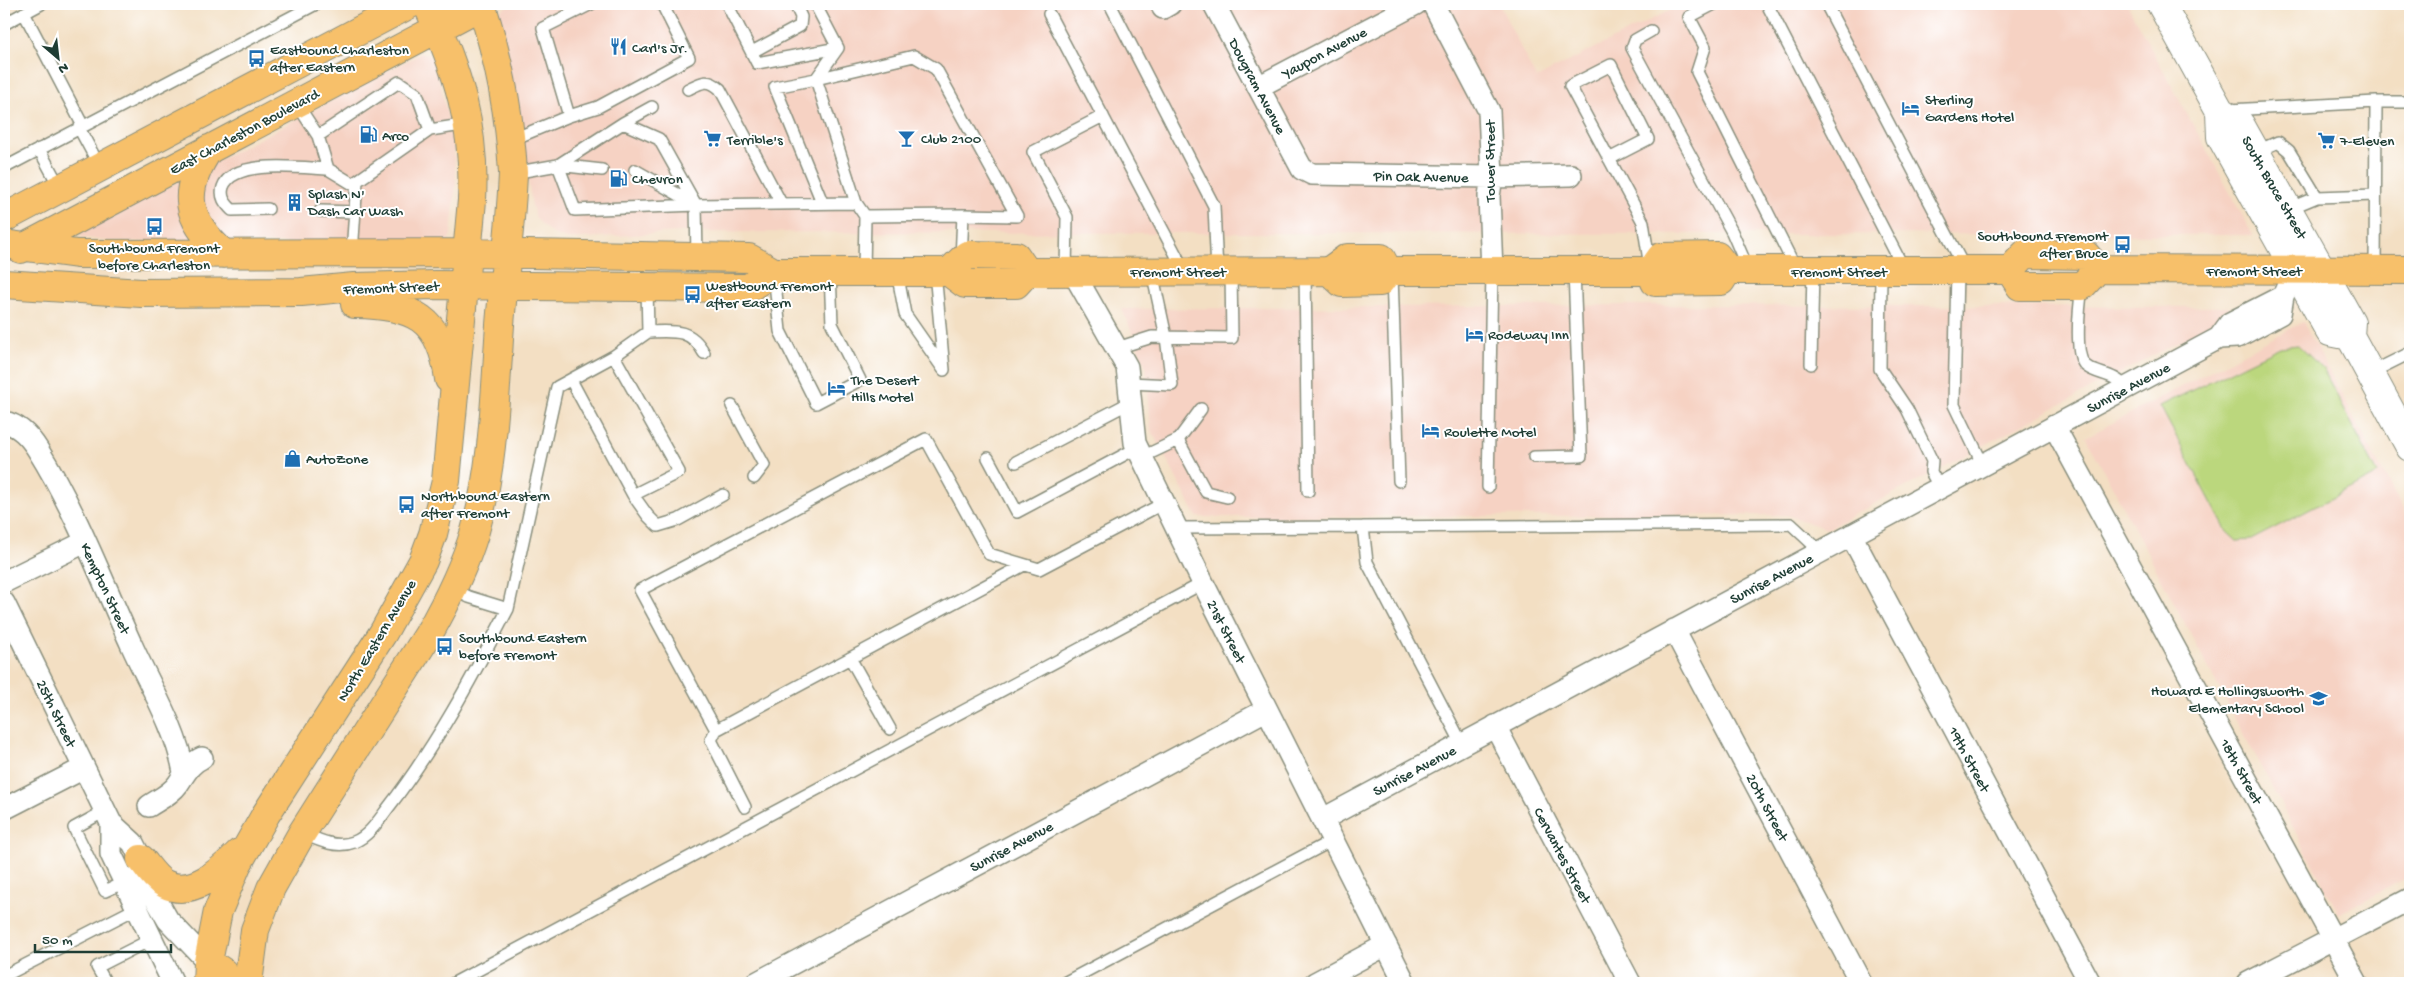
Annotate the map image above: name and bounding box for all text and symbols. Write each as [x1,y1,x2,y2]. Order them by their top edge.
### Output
street label: Yaupon Avenue [1278,24,1371,85]
north arrow [32,32,82,82]
street label: Dougram Avenue [1223,35,1289,138]
restaurant icon: Carl's Jr. [608,37,628,57]
place label: Carl's Jr. [632,40,688,58]
place label: Eastbound Charleston after Eastern [270,42,409,77]
bus stop icon: Eastbound Charleston after Eastern [246,48,266,68]
text: N [55,58,71,77]
street label: East Charleston Boulevard [167,85,324,180]
place label: Sterling Gardens Hotel [1925,92,2014,127]
hotel icon: Sterling Gardens Hotel [1901,98,1921,118]
street label: Tower Street [1482,118,1500,203]
fuel station icon: Arco [358,125,378,145]
place label: Arco [382,128,409,146]
bar icon: Club 2100 [897,128,917,148]
supermarket icon: Terrible's [703,129,723,149]
supermarket icon: 7-Eleven [2316,130,2336,150]
place label: Club 2100 [921,131,982,149]
place label: Terrible's [726,132,783,150]
street label: South Bruce Street [2236,133,2311,244]
place label: 7-Eleven [2339,133,2394,151]
fuel station icon: Chevron [608,168,628,188]
street label: Pin Oak Avenue [1372,168,1469,188]
place label: Chevron [632,171,683,189]
place label: Splash N' Dash Car Wash [307,186,403,221]
building icon: Splash N' Dash Car Wash [284,192,304,212]
bus stop icon: Southbound Fremont before Charleston [144,216,164,236]
place label: Southbound Fremont after Bruce [1977,228,2110,263]
bus stop icon: Southbound Fremont after Bruce [2112,234,2132,254]
place label: Southbound Fremont before Charleston [89,240,221,275]
street label: Fremont Street [2205,263,2304,281]
street label: Fremont Street [1129,264,1228,282]
street label: Fremont Street [1790,264,1889,282]
street label: Fremont Street [342,278,441,300]
place label: Westbound Fremont after Eastern [706,278,835,313]
bus stop icon: Westbound Fremont after Eastern [682,284,702,304]
hotel icon: Rodeway Inn [1464,324,1484,344]
place label: Rodeway Inn [1488,327,1569,345]
street label: Sunrise Avenue [2084,359,2174,418]
place label: The Desert Hills Motel [850,372,920,407]
hotel icon: The Desert Hills Motel [827,378,847,398]
hotel icon: Roulette Motel [1420,421,1440,441]
place label: Roulette Motel [1444,424,1537,442]
shop icon: AutoZone [282,448,302,468]
place label: AutoZone [306,451,368,469]
place label: Northbound Eastern after Fremont [421,488,550,523]
bus stop icon: Northbound Eastern after Fremont [397,494,417,514]
street label: Kempton Street [75,540,134,639]
street label: Sunrise Avenue [1727,550,1817,609]
street label: North Eastern Avenue [334,577,421,705]
street label: 21st Street [1202,597,1250,668]
place label: Southbound Eastern before Fremont [459,630,587,665]
bus stop icon: Southbound Eastern before Fremont [435,636,455,656]
street label: 25th Street [31,677,80,752]
place label: Howard E Hollingsworth Elementary School [2151,683,2304,718]
school or university icon: Howard E Hollingsworth Elementary School [2308,689,2328,709]
street label: 19th Street [1943,723,1994,797]
street label: 18th Street [2214,735,2266,809]
street label: Sunrise Avenue [1370,742,1460,801]
street label: 20th Street [1741,771,1792,846]
street label: Cervantes Street [1528,805,1595,909]
street label: Sunrise Avenue [967,818,1057,877]
scale bar [35,922,171,954]
text: 50 m [42,932,73,950]

